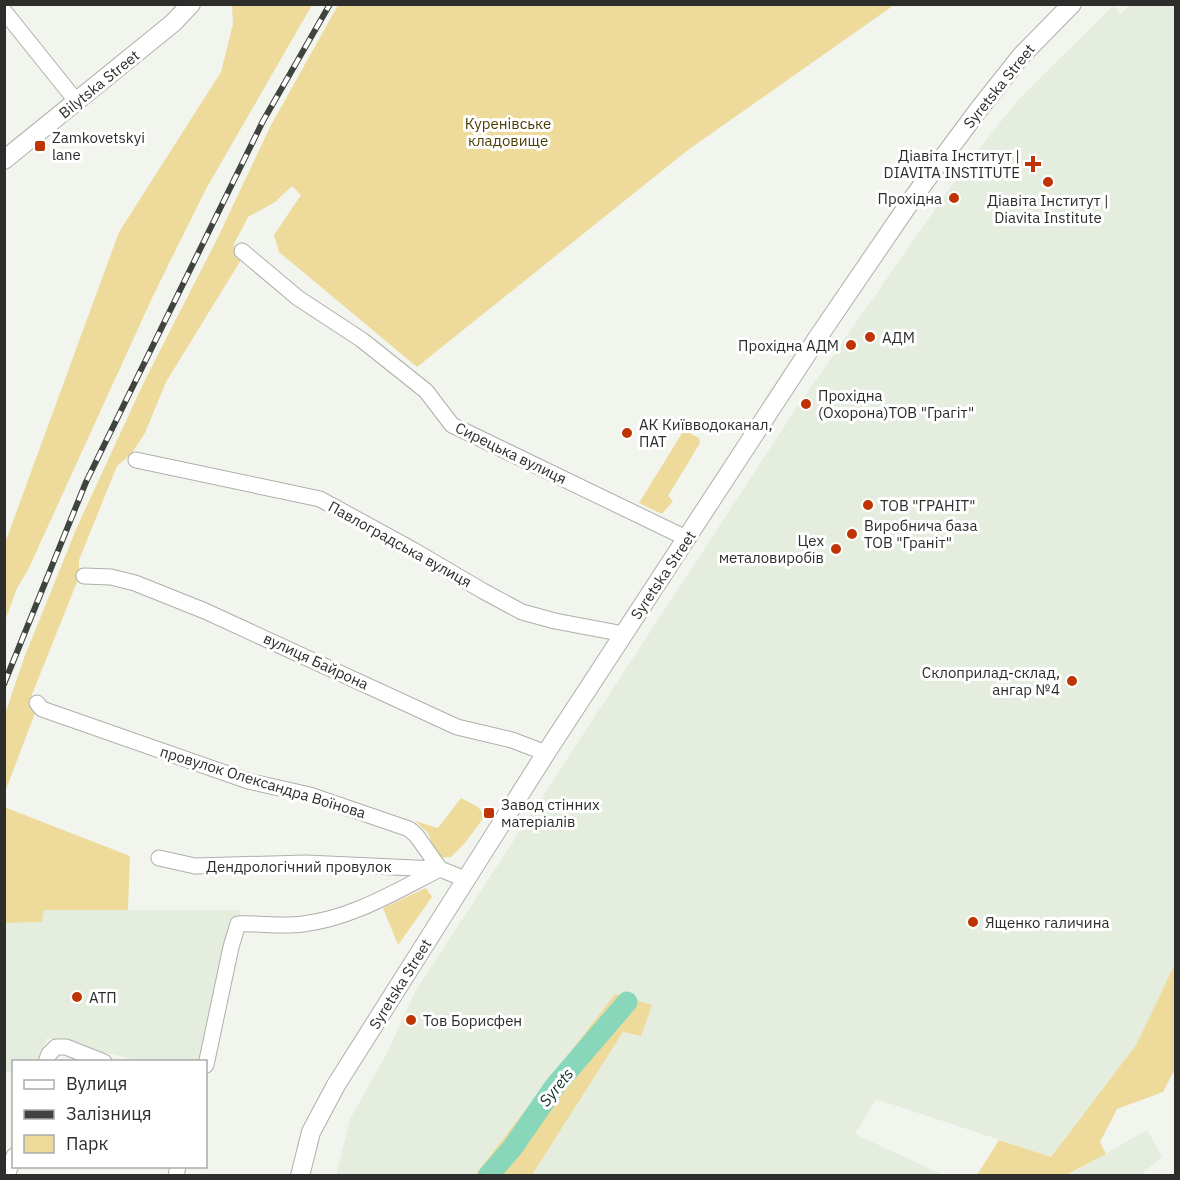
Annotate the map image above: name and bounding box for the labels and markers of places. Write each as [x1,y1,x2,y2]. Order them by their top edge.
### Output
place label: Zamkovetskyi lane [52,128,145,164]
marker: Zamkovetskyi lane [33,139,47,153]
place label: Діавіта Інститут | DIAVITA INSTITUTE [884,146,1020,182]
marker: Діавіта Інститут | DIAVITA INSTITUTE [1024,155,1042,173]
marker: Діавіта Інститут | Diavita Institute [1041,175,1055,189]
place label: Прохідна [878,189,942,208]
marker: Прохідна [947,191,961,205]
place label: Діавіта Інститут | Diavita Institute [987,191,1109,227]
place label: АДМ [882,328,915,347]
marker: АДМ [863,330,877,344]
place label: Прохідна АДМ [738,336,839,355]
marker: Прохідна АДМ [844,338,858,352]
place label: Прохідна (Охорона)ТОВ "Грагіт" [818,386,974,422]
marker: Прохідна (Охорона)ТОВ "Грагіт" [799,397,813,411]
place label: АК Київводоканал, ПАТ [639,415,773,451]
marker: АК Київводоканал, ПАТ [620,426,634,440]
place label: ТОВ "ГРАНІТ" [880,496,976,515]
marker: ТОВ "ГРАНІТ" [861,498,875,512]
place label: Виробнича база ТОВ "Граніт" [864,516,977,552]
marker: Виробнича база ТОВ "Граніт" [845,527,859,541]
place label: Цех металовиробів [719,531,824,567]
marker: Цех металовиробів [829,542,843,556]
place label: Склоприлад-склад, ангар №4 [922,663,1060,699]
marker: Склоприлад-склад, ангар №4 [1065,674,1079,688]
place label: Завод стінних матеріалів [501,795,600,831]
marker: Завод стінних матеріалів [482,806,496,820]
place label: Ященко галичина [985,913,1109,932]
marker: Ященко галичина [966,915,980,929]
place label: АТП [89,988,117,1007]
marker: АТП [70,990,84,1004]
place label: Тов Борисфен [423,1011,522,1030]
marker: Тов Борисфен [404,1013,418,1027]

